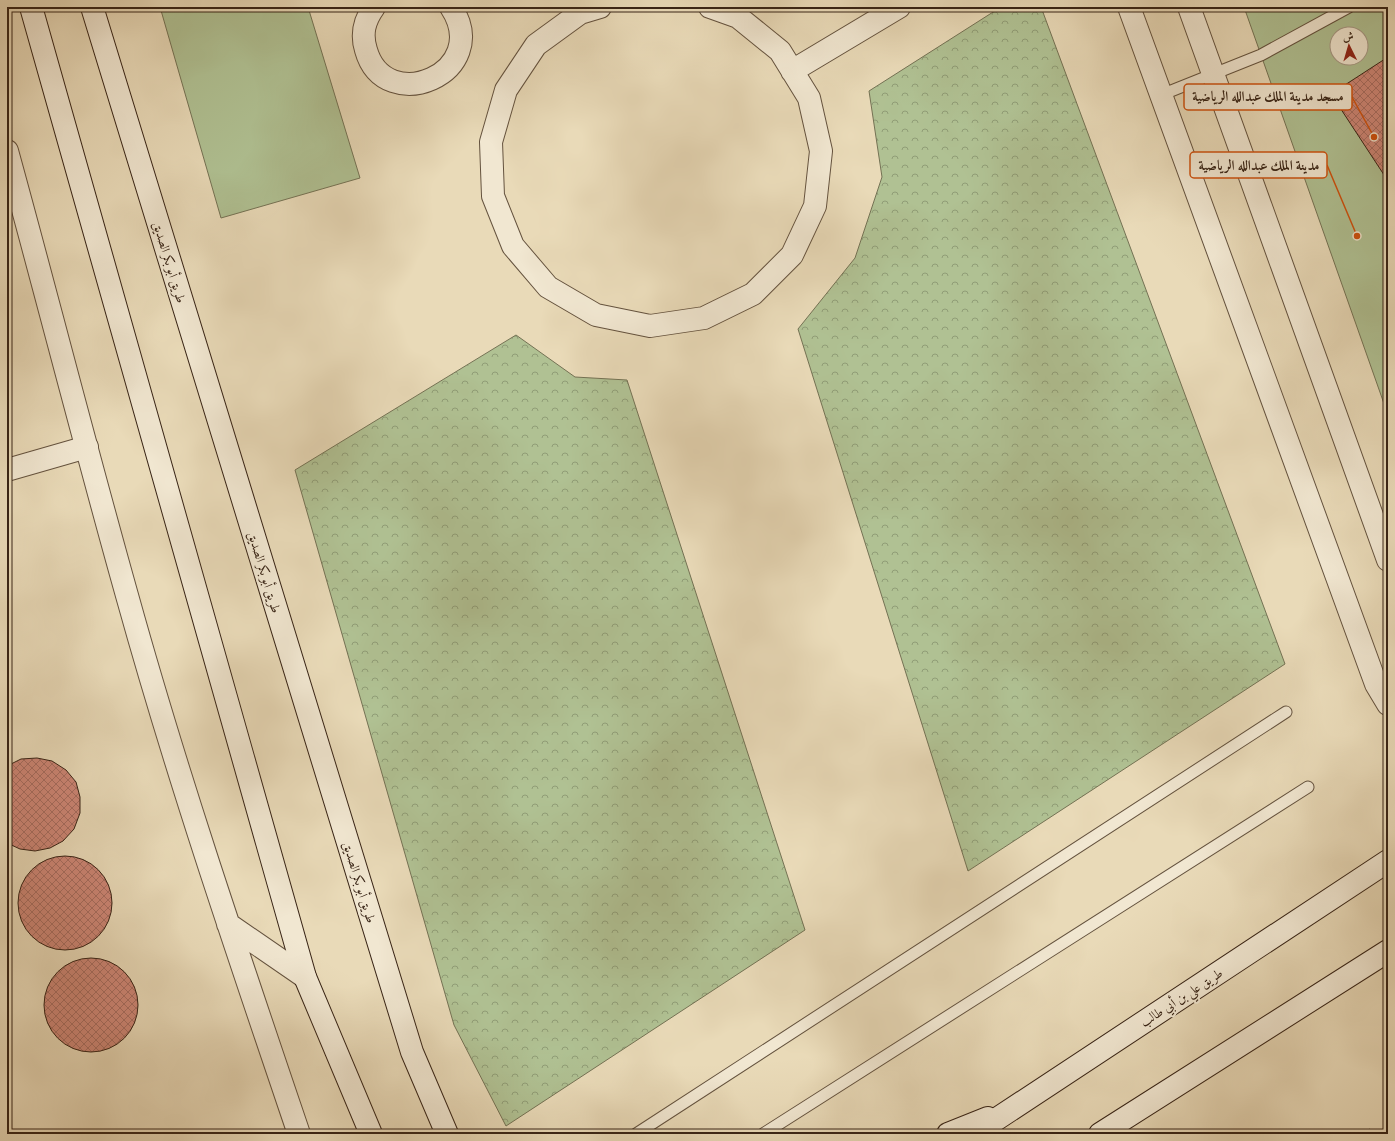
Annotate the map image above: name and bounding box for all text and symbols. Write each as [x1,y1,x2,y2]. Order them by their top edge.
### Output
north arrow [1329,26,1369,66]
text: ش [1342,30,1354,43]
callout: مسجد مدينة الملك عبدالله الرياضية [1184,84,1352,110]
text: مسجد مدينة الملك عبدالله الرياضية [1192,88,1344,105]
callout: مدينة الملك عبدالله الرياضية [1190,152,1327,178]
text: مدينة الملك عبدالله الرياضية [1198,157,1320,174]
street label: طريق أبو بكر الصديق [149,219,190,305]
street label: طريق أبو بكر الصديق [244,529,285,615]
street label: طريق أبو بكر الصديق [339,839,380,925]
street label: طريق علي بن أبي طالب [1137,964,1228,1035]

